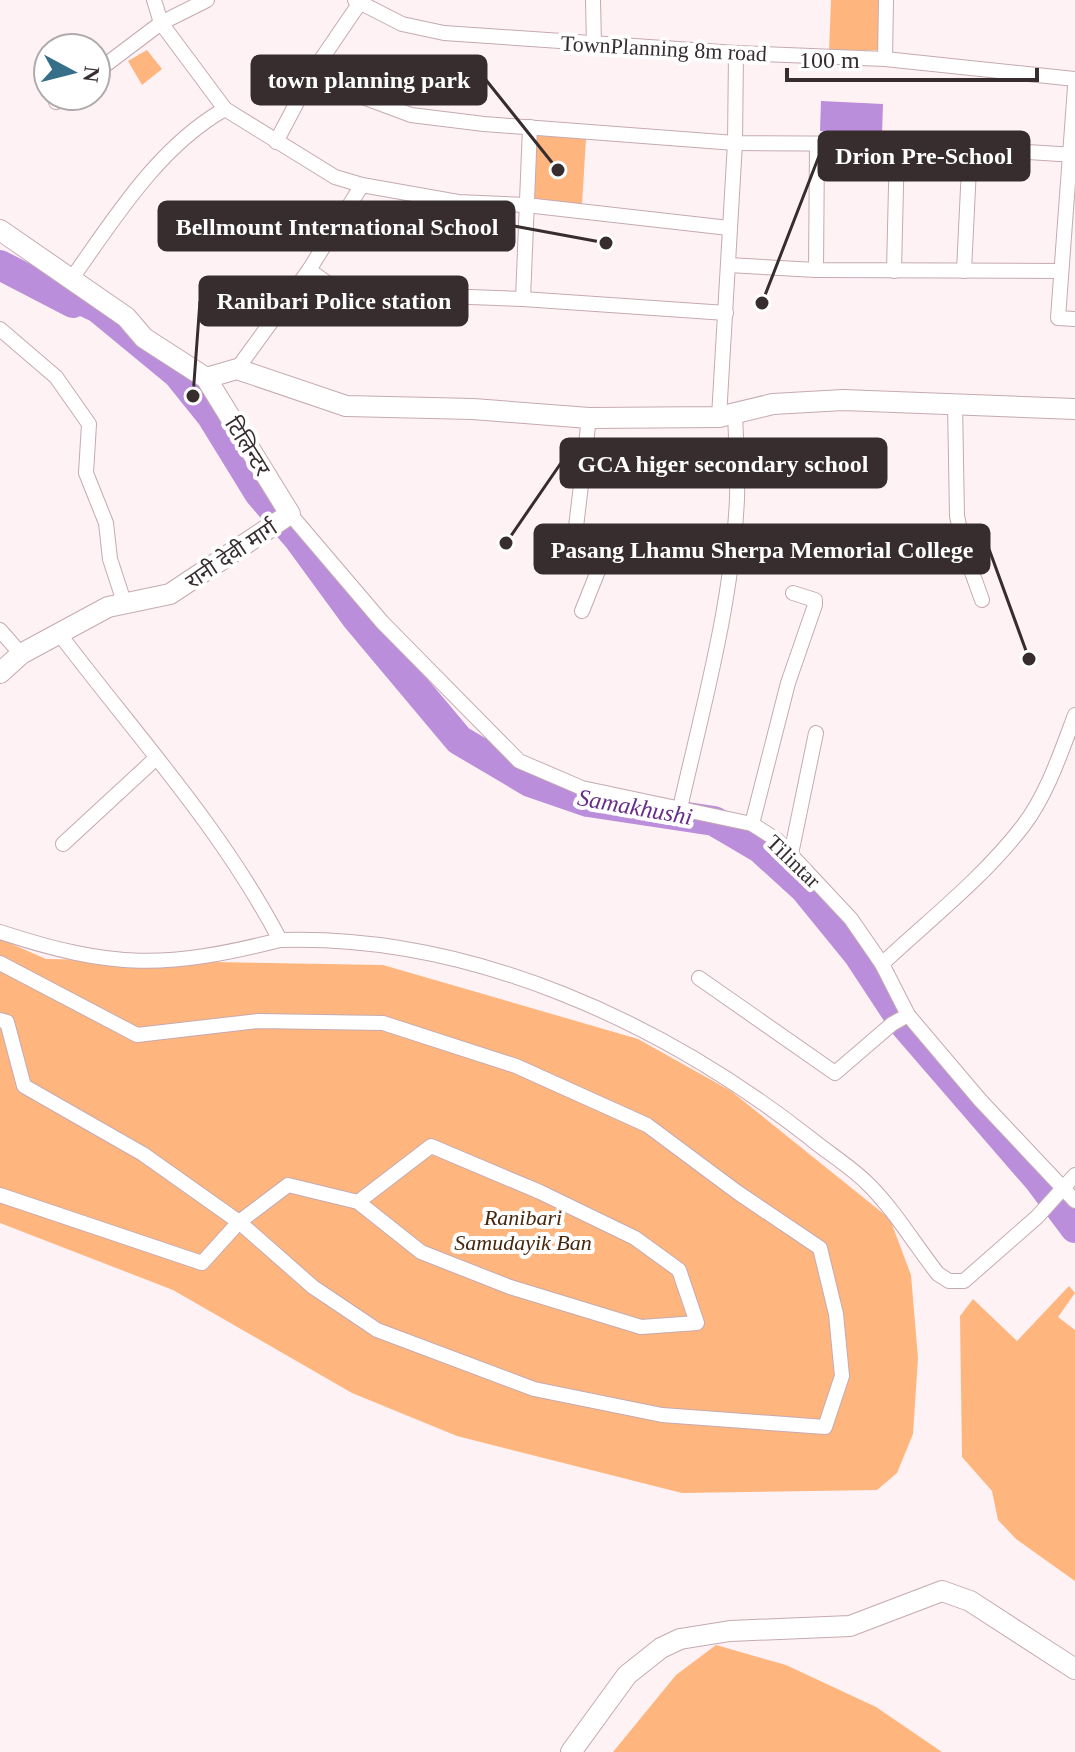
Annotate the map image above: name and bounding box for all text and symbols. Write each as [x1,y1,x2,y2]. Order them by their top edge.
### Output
street label: TownPlanning 8m road [560,31,768,66]
north arrow [32,32,112,112]
scale bar [787,32,1037,82]
text: 100 m [799,47,860,73]
callout: town planning park [252,56,486,104]
text: N [78,65,105,84]
text: town planning park [268,67,471,93]
callout: Drion Pre-School [819,132,1029,180]
text: Drion Pre-School [835,143,1013,169]
callout: Bellmount International School [159,202,514,250]
text: Bellmount International School [176,214,499,240]
callout: Ranibari Police station [200,277,467,325]
text: Ranibari Police station [217,288,451,314]
street label: टिलिन्टर [220,412,276,481]
callout: GCA higer secondary school [561,439,886,487]
text: GCA higer secondary school [578,451,869,477]
street label: रानी देवी मार्ग [180,513,282,594]
callout: Pasang Lhamu Sherpa Memorial College [535,525,989,573]
text: Pasang Lhamu Sherpa Memorial College [551,537,974,563]
water label: Samakhushi [576,784,694,830]
street label: Tilintar [762,830,826,893]
park label: Ranibari Samudayik Ban [454,1205,592,1255]

